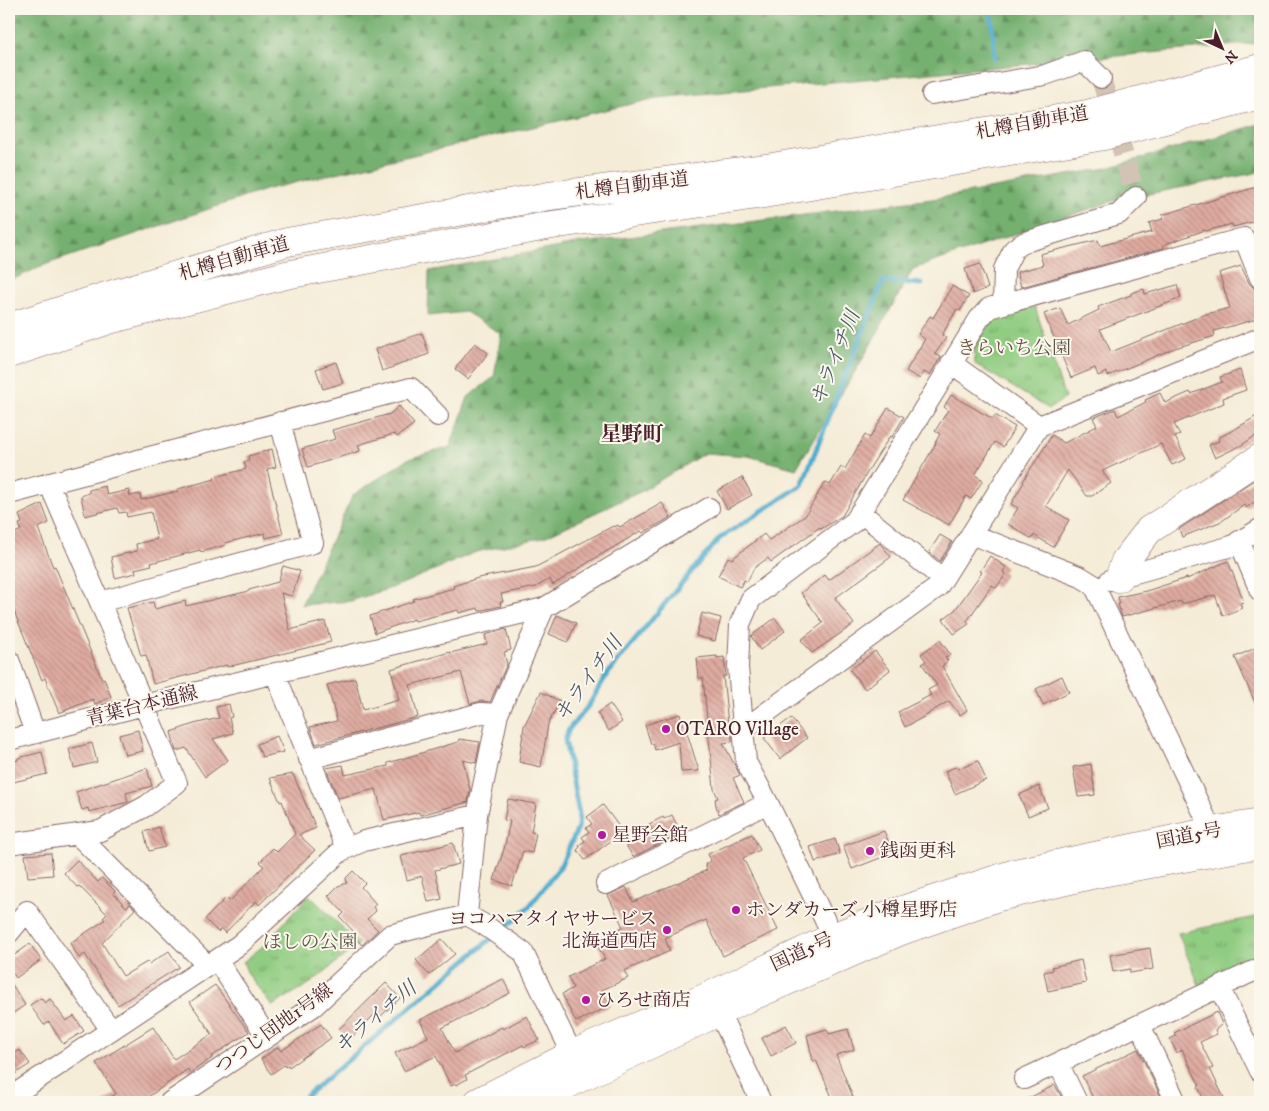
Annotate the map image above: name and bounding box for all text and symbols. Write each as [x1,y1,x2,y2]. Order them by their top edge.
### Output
north arrow [1196,22,1246,72]
text: N [1220,46,1241,67]
street label: 札樽自動車道 [974,102,1090,144]
street label: 札樽自動車道 [574,168,690,204]
street label: 札樽自動車道 [176,232,292,286]
water label: キライチ川 [806,305,867,409]
park label: きらいち公園 [957,337,1071,360]
district label: 星野町 [601,422,664,448]
water label: キライチ川 [550,630,629,727]
street label: 青葉台本通線 [84,681,200,731]
place label: OTARO Village [676,718,799,741]
marker: OTARO Village [660,723,672,735]
street label: 国道5号 [1154,818,1224,854]
place label: 星野会館 [612,824,688,847]
marker: 星野会館 [596,829,608,841]
place label: 銭函更科 [880,840,956,863]
marker: 銭函更科 [864,845,876,857]
place label: ホンダカーズ 小樽星野店 [746,899,957,922]
marker: ホンダカーズ 小樽星野店 [730,904,742,916]
place label: ヨコハマタイヤサービス 北海道西店 [448,908,657,953]
marker: ヨコハマタイヤサービス 北海道西店 [661,924,673,936]
street label: 国道5号 [767,928,837,976]
park label: ほしの公園 [262,931,358,954]
water label: キライチ川 [330,975,424,1060]
street label: つつじ団地1号線 [211,979,337,1079]
place label: ひろせ商店 [596,989,690,1012]
marker: ひろせ商店 [580,994,592,1006]

